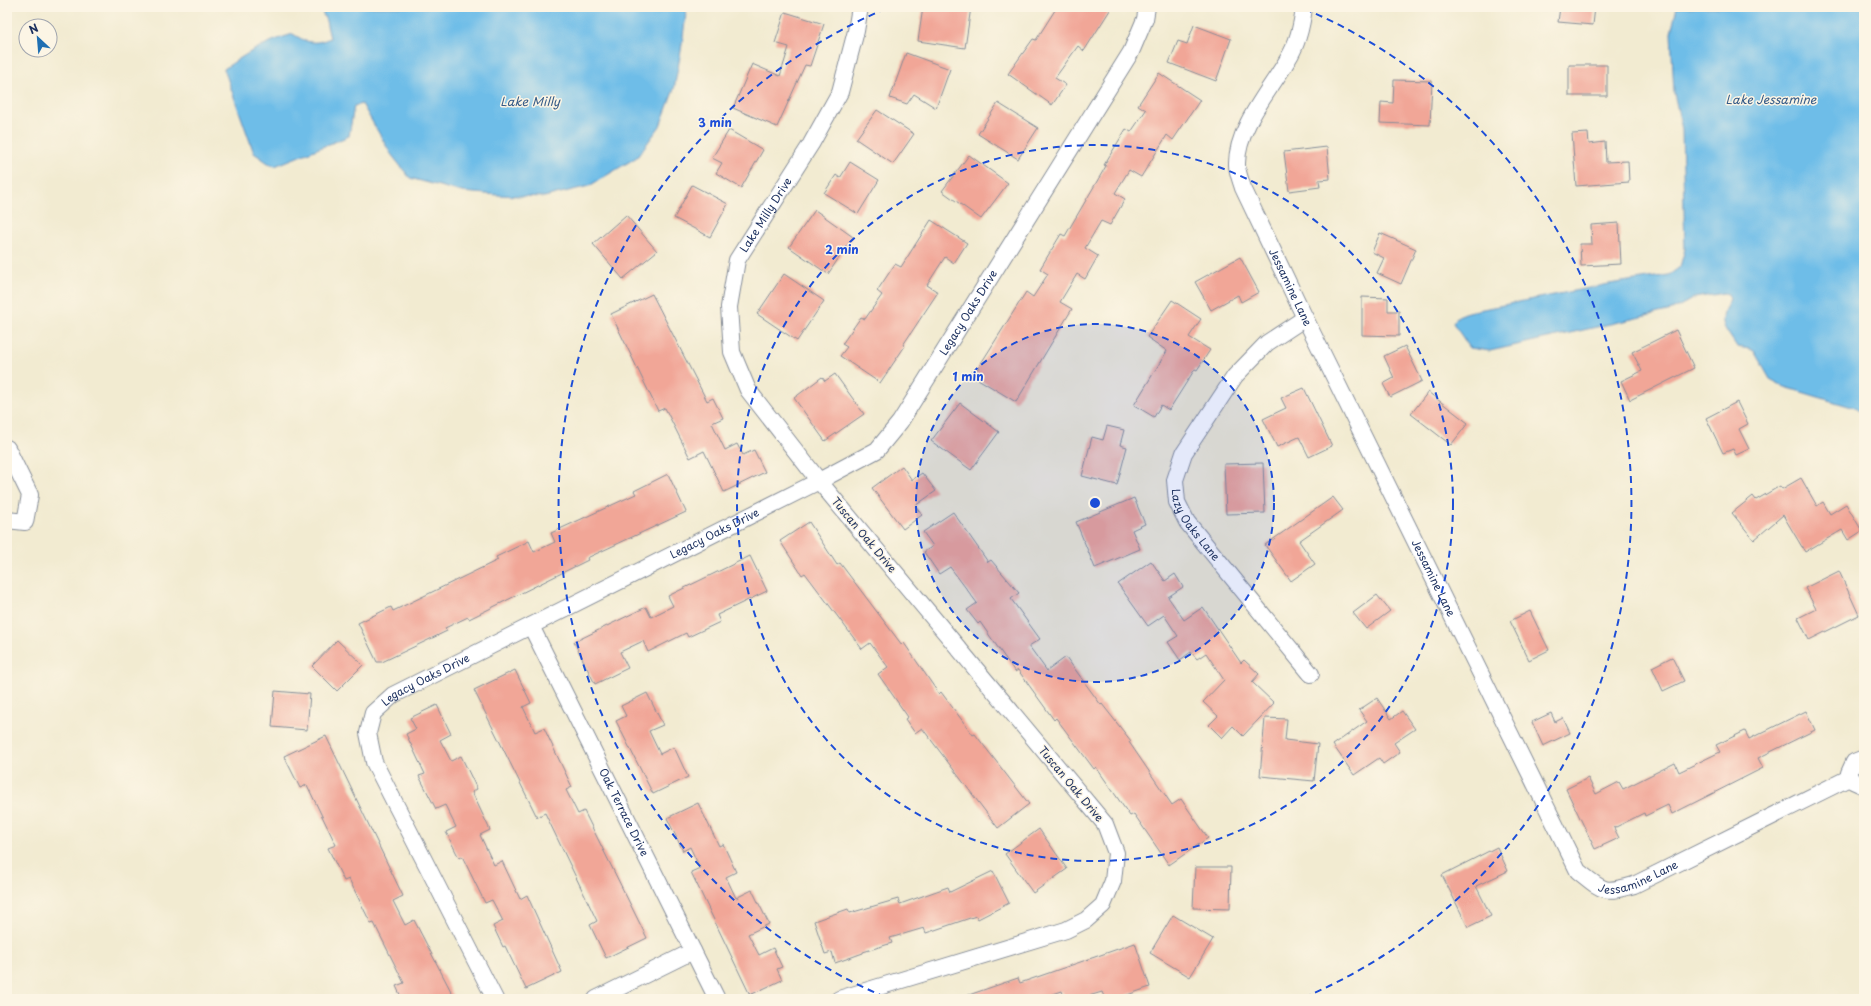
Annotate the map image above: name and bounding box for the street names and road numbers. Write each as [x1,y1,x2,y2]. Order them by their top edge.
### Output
street label: Lake Milly Drive [735,174,796,255]
street label: Jessamine Lane [1265,245,1317,329]
street label: Legacy Oaks Drive [935,266,1001,358]
street label: Lazy Oaks Lane [1168,488,1224,564]
street label: Tuscan Oak Drive [828,493,901,576]
street label: Legacy Oaks Drive [667,503,762,563]
street label: Jessamine Lane [1408,536,1460,619]
street label: Legacy Oaks Drive [377,649,472,710]
street label: Tuscan Oak Drive [1035,742,1108,825]
street label: Oak Terrace Drive [595,765,654,859]
street label: Jessamine Lane [1596,856,1681,898]

